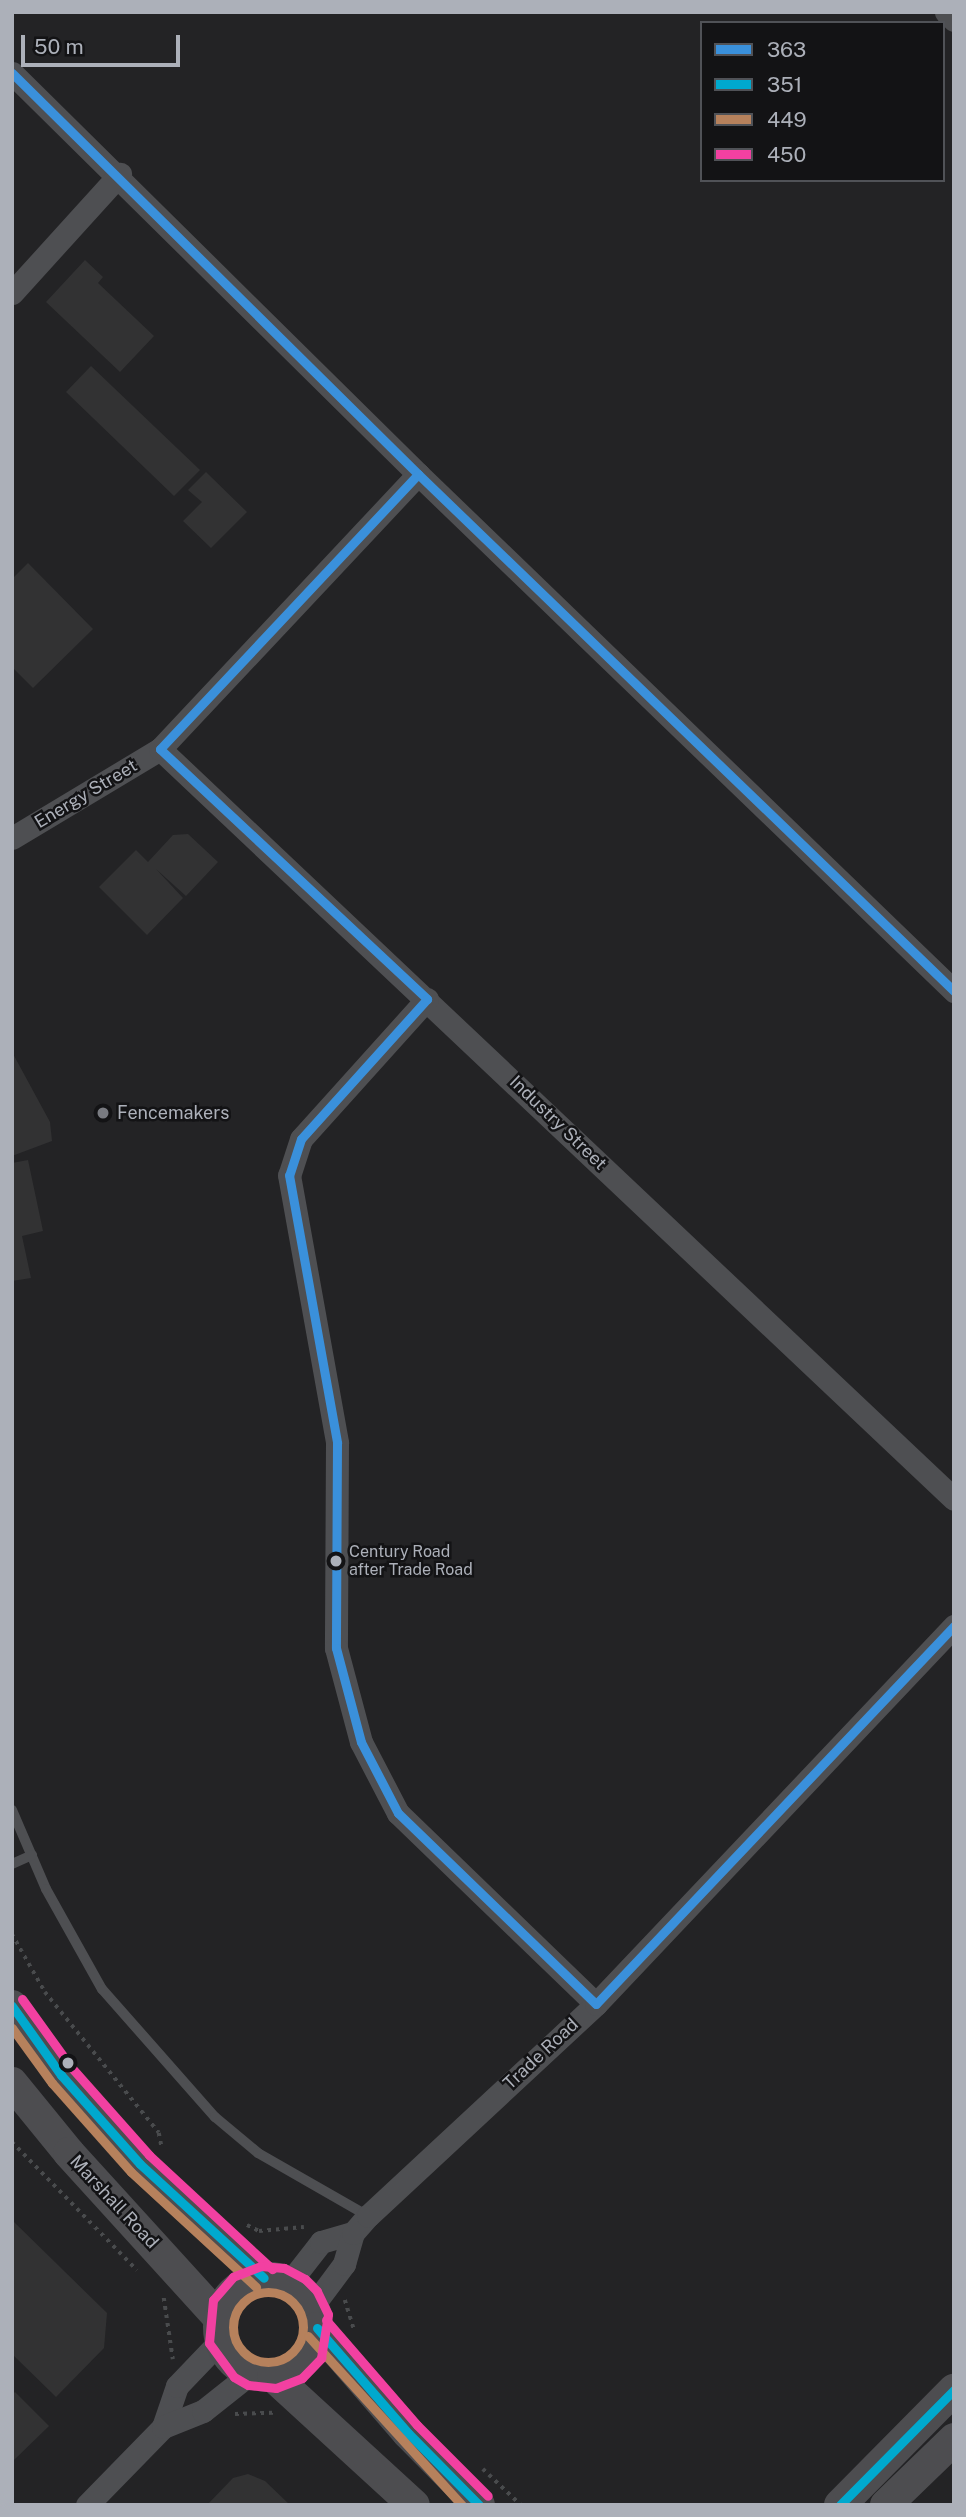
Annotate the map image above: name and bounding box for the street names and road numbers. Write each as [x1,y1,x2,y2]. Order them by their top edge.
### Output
street label: Energy Street [31,755,141,833]
street label: Industry Street [505,1071,611,1175]
street label: Trade Road [499,2014,583,2094]
street label: Marshall Road [65,2151,163,2253]

